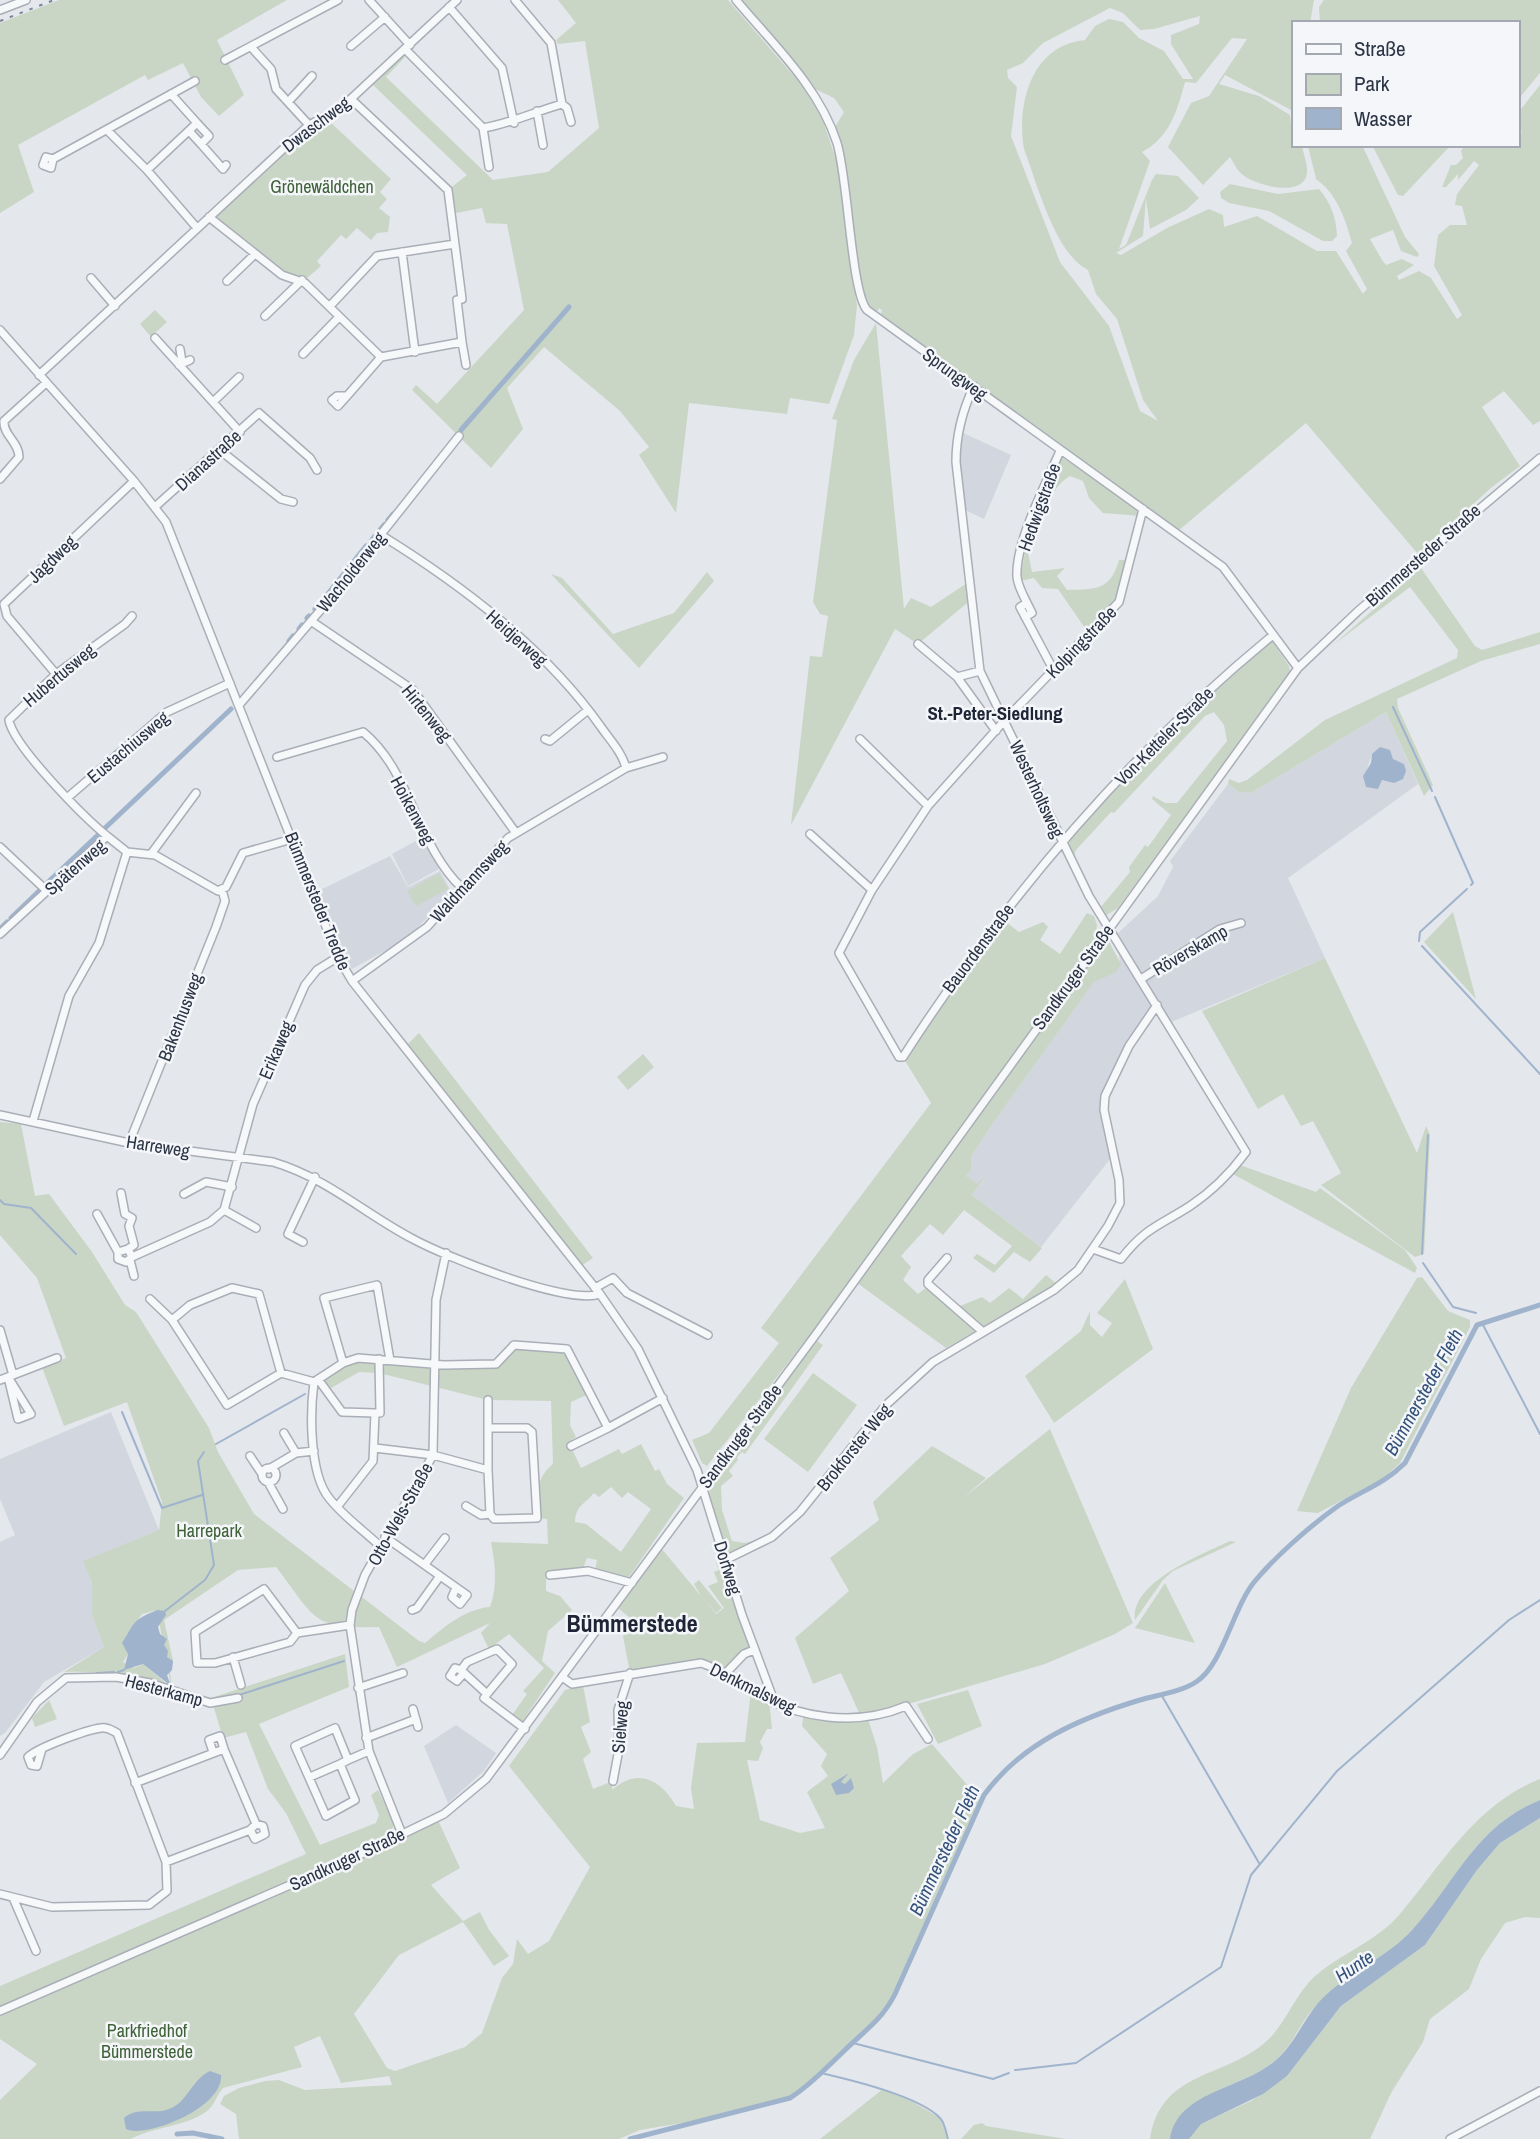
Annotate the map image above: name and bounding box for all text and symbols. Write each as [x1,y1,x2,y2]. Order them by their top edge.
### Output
legend [1292,21,1519,147]
text: Straße [1354,34,1406,63]
text: Park [1354,69,1390,98]
street label: Dwaschweg [277,90,356,158]
text: Wasser [1354,104,1412,133]
park label: Grönewäldchen [270,174,374,199]
street label: Sprungweg [917,342,993,407]
street label: Dianastraße [169,424,247,496]
street label: Hedwigstraße [1012,460,1066,554]
street label: Bümmersteder Straße [1360,498,1486,612]
street label: Wacholderweg [311,526,392,618]
street label: Jagdweg [22,529,82,589]
street label: Kolpingstraße [1040,600,1122,684]
street label: Heidjerweg [481,604,554,673]
street label: Hubertusweg [18,637,101,713]
street label: Hirtenweg [396,679,458,748]
street label: Von-Ketteler-Straße [1109,681,1219,791]
district label: St.-Peter-Siedlung [927,700,1063,726]
street label: Eustachiusweg [82,705,175,789]
street label: Westerholtsweg [1004,736,1071,842]
street label: Hoikenweg [385,772,442,849]
street label: Bümmersteder Tredde [279,828,357,974]
street label: Spätenweg [39,833,112,901]
street label: Waldmannsweg [424,834,514,928]
street label: Bauordenstraße [936,898,1020,998]
street label: Röverskamp [1148,918,1232,982]
street label: Sandkruger Straße [1026,919,1120,1035]
street label: Bakenhusweg [152,969,209,1065]
street label: Erikaweg [252,1016,300,1083]
street label: Harreweg [124,1129,192,1163]
water label: Bümmersteder Fleth [1377,1324,1469,1460]
street label: Sandkruger Straße [692,1379,788,1493]
street label: Brokforster Weg [811,1397,898,1496]
street label: Otto-Wels-Straße [361,1458,439,1570]
park label: Harrepark [176,1518,242,1543]
street label: Dorfweg [708,1538,748,1599]
district label: Bümmerstede [566,1607,698,1639]
street label: Denkmalsweg [706,1656,801,1720]
street label: Hesterkamp [122,1668,206,1712]
street label: Sielweg [605,1699,635,1754]
water label: Bümmersteder Fleth [902,1781,986,1919]
street label: Sandkruger Straße [285,1821,409,1897]
water label: Hunte [1329,1944,1379,1988]
park label: Parkfriedhof Bümmerstede [101,2018,193,2064]

